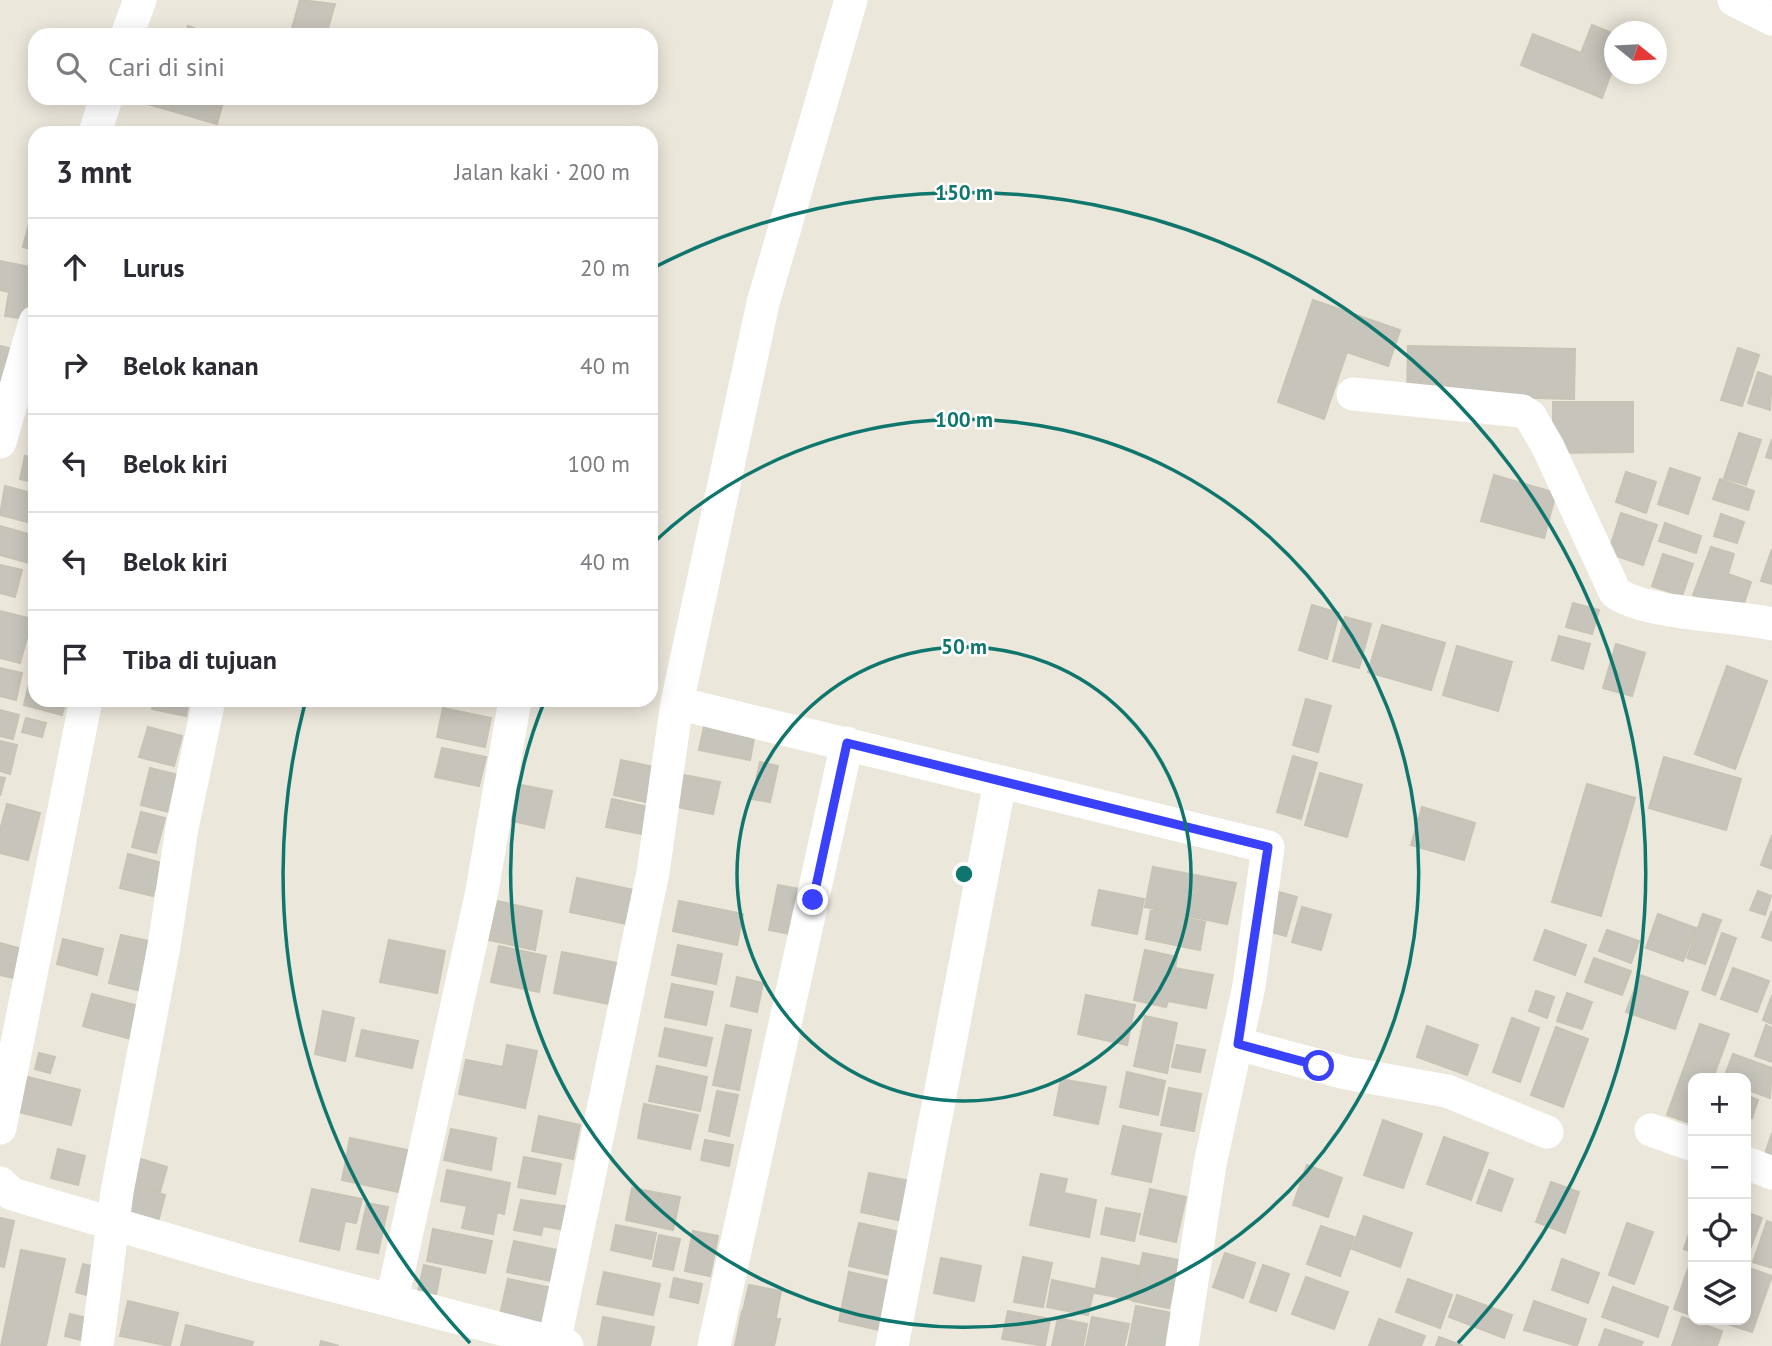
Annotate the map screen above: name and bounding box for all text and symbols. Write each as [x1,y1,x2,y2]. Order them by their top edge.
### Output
north arrow [1604,21,1667,84]
search box [28,28,658,105]
icon: search [52,48,90,86]
text: Cari di sini [108,50,225,83]
text: 3 mnt [56,152,132,191]
text: Jalan kaki · 200 m [455,157,630,186]
text: 150 m [935,179,993,206]
icon: ahead [56,248,94,286]
text: Lurus [123,251,184,284]
text: 20 m [580,253,630,282]
icon: right [56,346,94,384]
text: Belok kanan [123,349,259,382]
text: 40 m [580,351,630,380]
text: 100 m [935,406,993,433]
icon: left [56,444,94,482]
text: Belok kiri [123,447,228,480]
text: 100 m [568,449,630,478]
icon: left [56,542,94,580]
text: Belok kiri [123,545,228,578]
text: 40 m [580,547,630,576]
text: 50 m [941,633,987,660]
icon: arrive [56,640,94,678]
text: Tiba di tujuan [123,643,277,676]
centre of rings [952,862,976,886]
route end [797,884,828,915]
route start [1303,1050,1334,1081]
map controls [1688,1073,1751,1325]
button: + [1688,1073,1751,1136]
button: − [1688,1136,1751,1199]
button: locate [1688,1199,1751,1262]
button: layers [1688,1262,1751,1325]

